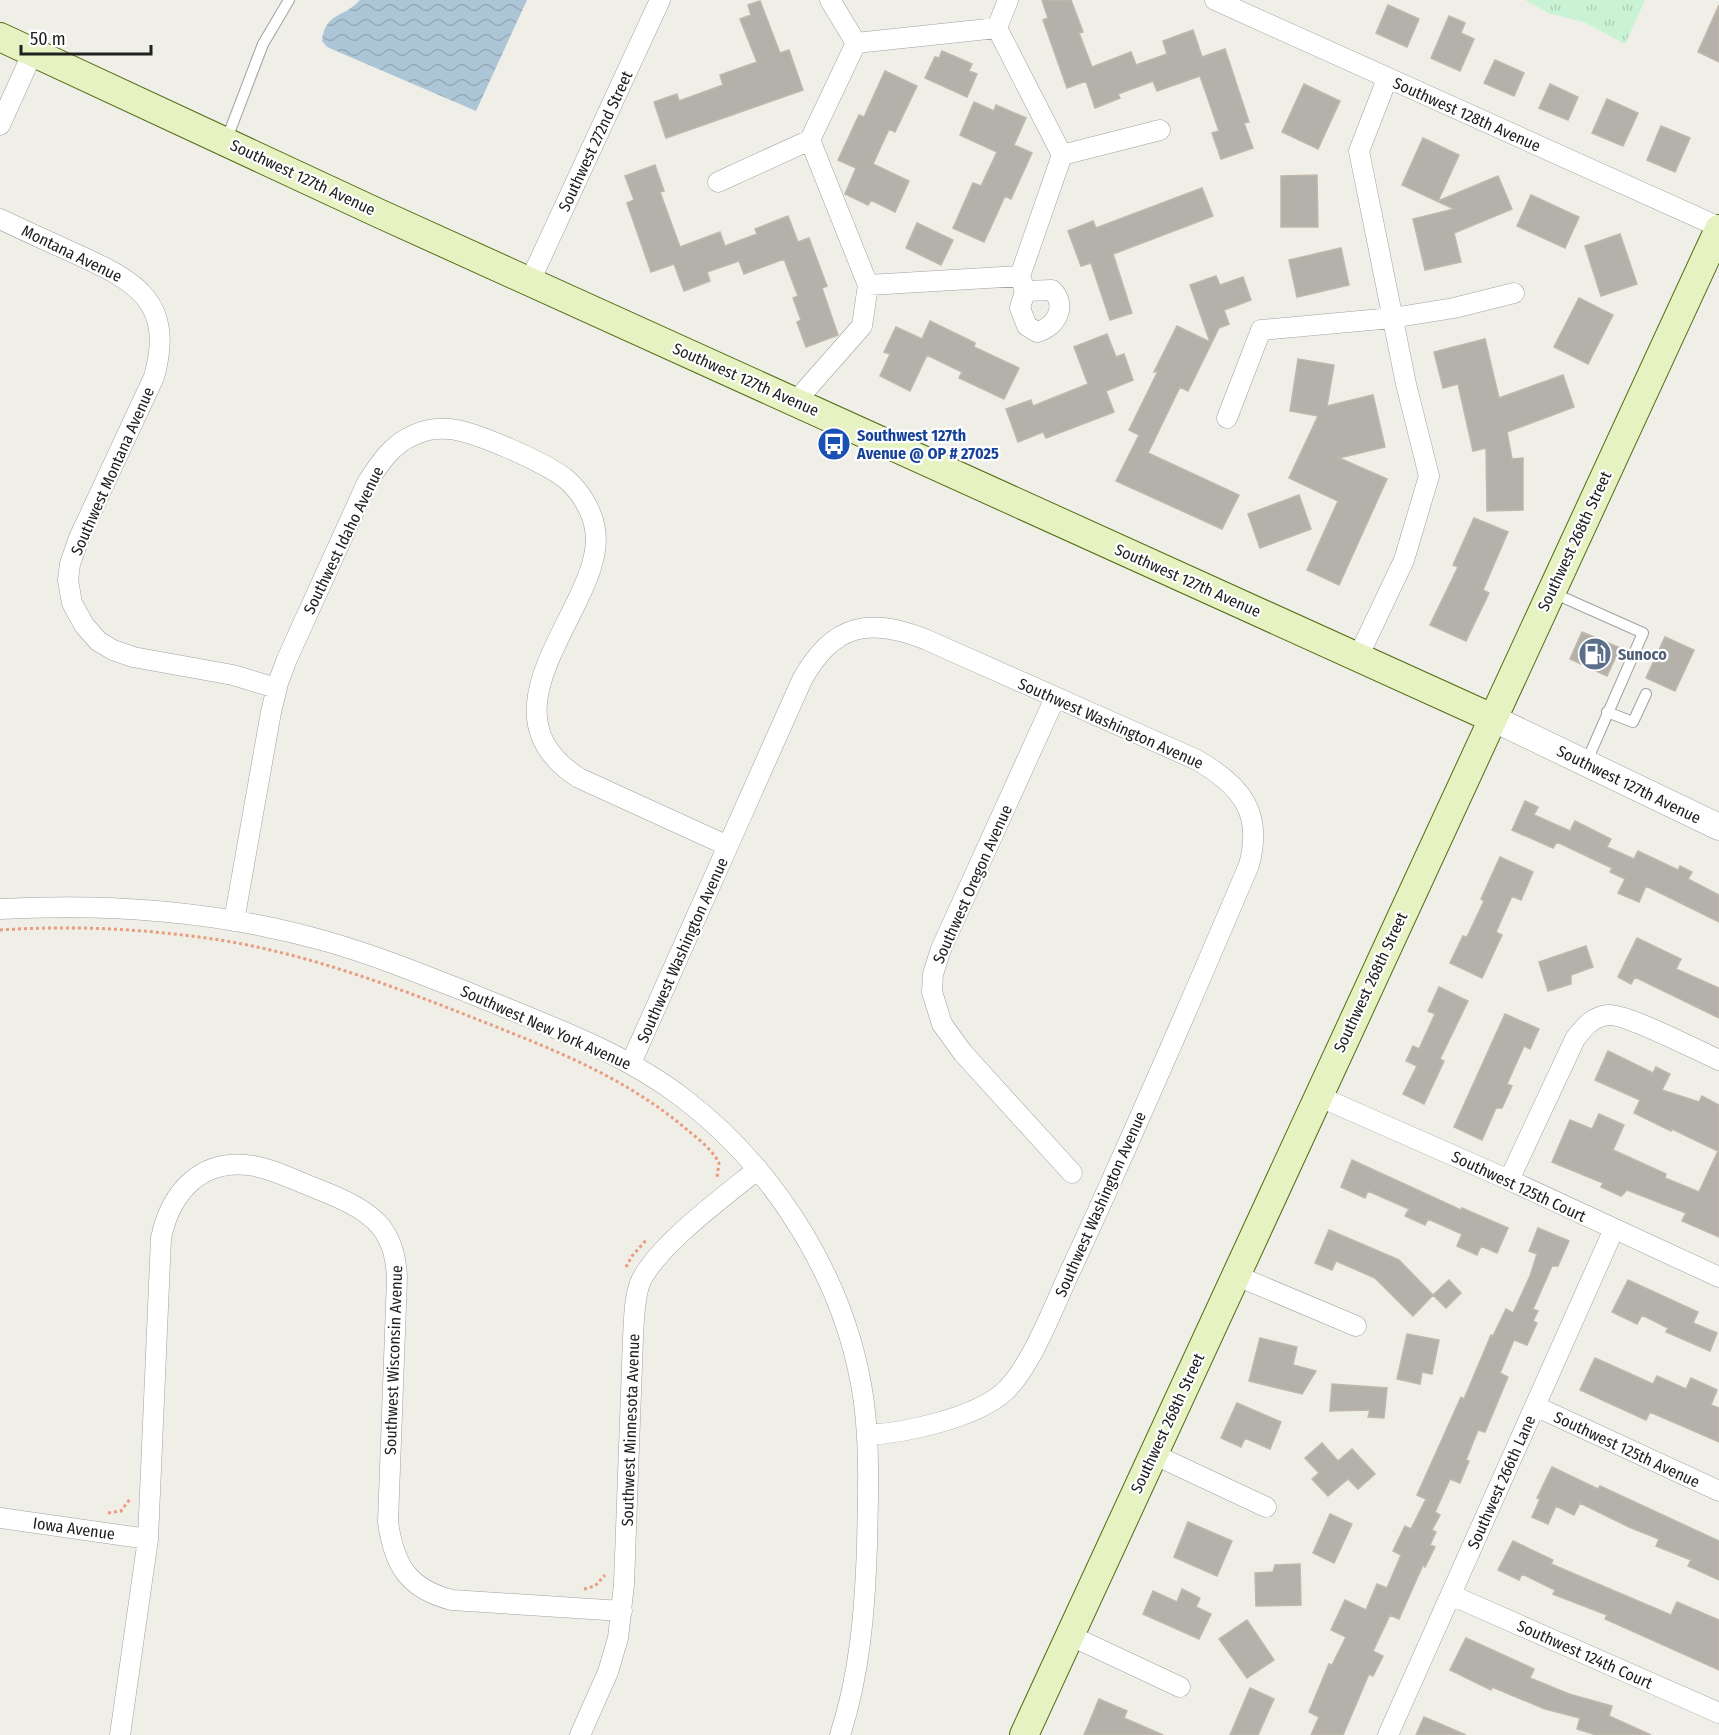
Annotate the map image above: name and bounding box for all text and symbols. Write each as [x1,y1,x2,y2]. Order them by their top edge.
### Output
scale bar [21,18,152,56]
text: 50 m [30,28,66,50]
street label: Southwest 272nd Street [555,67,637,215]
street label: Southwest 128th Avenue [1390,73,1544,156]
street label: Southwest 127th Avenue [227,136,378,219]
street label: Montana Avenue [18,221,125,286]
street label: Southwest 127th Avenue [670,339,822,420]
street label: Southwest Montana Avenue [67,384,158,558]
bus stop icon: Southwest 127th Avenue @ OP # 27025 [816,426,852,462]
place label: Southwest 127th Avenue @ OP # 27025 [856,426,999,463]
street label: Southwest Idaho Avenue [299,463,388,617]
street label: Southwest 268th Street [1534,467,1616,614]
street label: Southwest 127th Avenue [1112,540,1264,621]
fuel station icon: Sunoco [1577,636,1613,672]
place label: Sunoco [1618,645,1667,664]
street label: Southwest Washington Avenue [1015,674,1206,773]
street label: Southwest 127th Avenue [1554,741,1704,828]
street label: Southwest Oregon Avenue [929,802,1016,966]
street label: Southwest Washington Avenue [633,855,732,1046]
street label: Southwest 268th Street [1330,908,1412,1055]
street label: Southwest New York Avenue [458,981,634,1074]
street label: Southwest Washington Avenue [1051,1109,1150,1300]
street label: Southwest 125th Court [1449,1147,1590,1226]
street label: Southwest Wisconsin Avenue [381,1265,406,1455]
street label: Southwest Minnesota Avenue [618,1333,643,1527]
street label: Southwest 268th Street [1127,1349,1209,1496]
street label: Southwest 125th Avenue [1551,1407,1703,1492]
street label: Southwest 266th Lane [1463,1412,1539,1552]
street label: Iowa Avenue [32,1513,116,1544]
street label: Southwest 124th Court [1514,1616,1656,1693]

